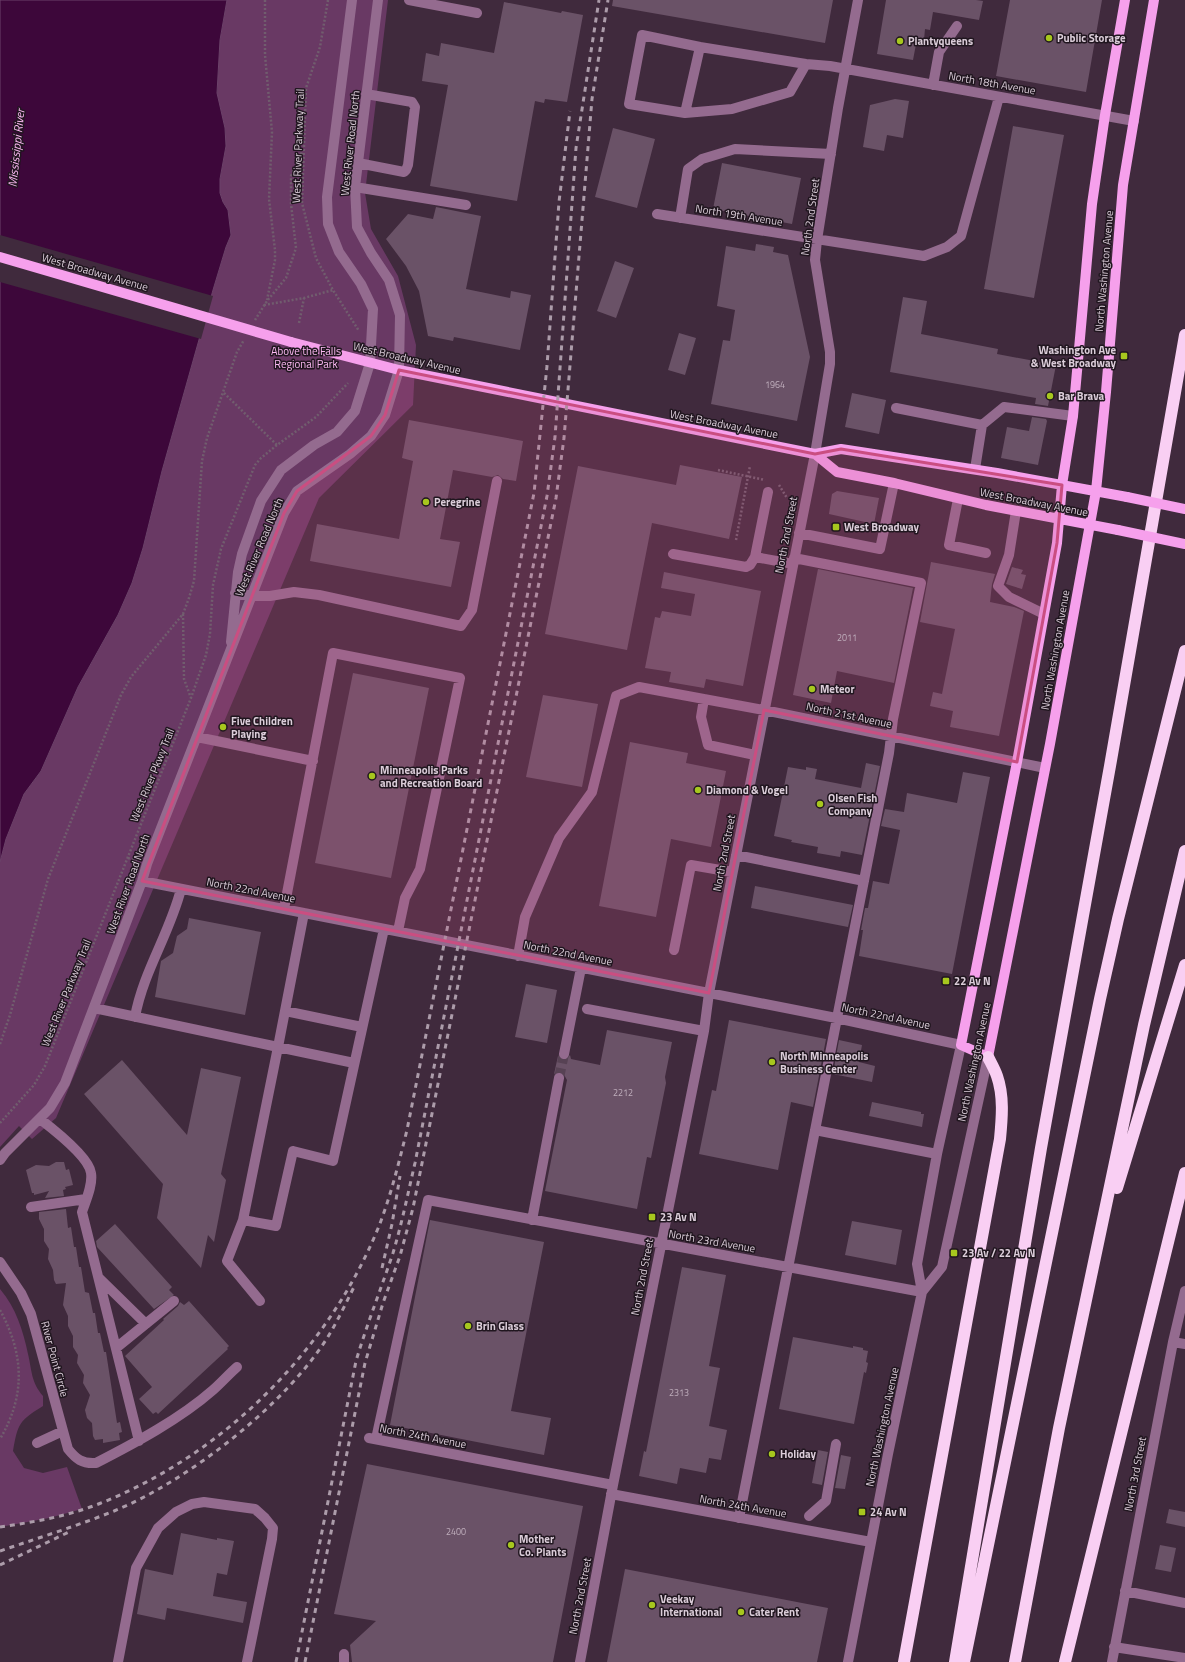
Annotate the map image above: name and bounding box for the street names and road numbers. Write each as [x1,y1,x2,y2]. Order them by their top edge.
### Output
street label: North 18th Avenue [947,67,1037,99]
street label: West River Parkway Trail [288,89,308,203]
street label: West River Road North [337,90,363,196]
street label: North 2nd Street [797,177,823,257]
street label: North 19th Avenue [694,200,784,230]
street label: North Washington Avenue [1091,209,1117,332]
street label: West Broadway Avenue [40,249,151,295]
street label: West Broadway Avenue [352,338,463,378]
street label: West Broadway Avenue [668,406,780,442]
street label: West Broadway Avenue [978,484,1090,520]
street label: West River Road North [231,495,287,599]
street label: North 2nd Street [771,495,801,575]
street label: North Washington Avenue [1037,588,1074,711]
street label: North 21st Avenue [805,698,894,732]
street label: West River Pkwy Trail [126,726,178,824]
street label: North 2nd Street [709,813,739,893]
street label: West River Road North [102,832,154,936]
street label: North 22nd Avenue [205,874,297,907]
street label: West River Parkway Trail [37,937,95,1049]
street label: North 22nd Avenue [522,937,614,970]
street label: North 22nd Avenue [840,999,932,1033]
street label: North Washington Avenue [954,1000,995,1123]
street label: North 23rd Avenue [667,1225,757,1257]
street label: North 2nd Street [627,1237,657,1317]
street label: River Point Circle [37,1319,73,1399]
street label: North Washington Avenue [862,1365,903,1488]
street label: North 24th Avenue [378,1420,468,1452]
street label: North 3rd Street [1120,1435,1150,1513]
street label: North 24th Avenue [698,1490,788,1522]
street label: North 2nd Street [565,1556,595,1636]

